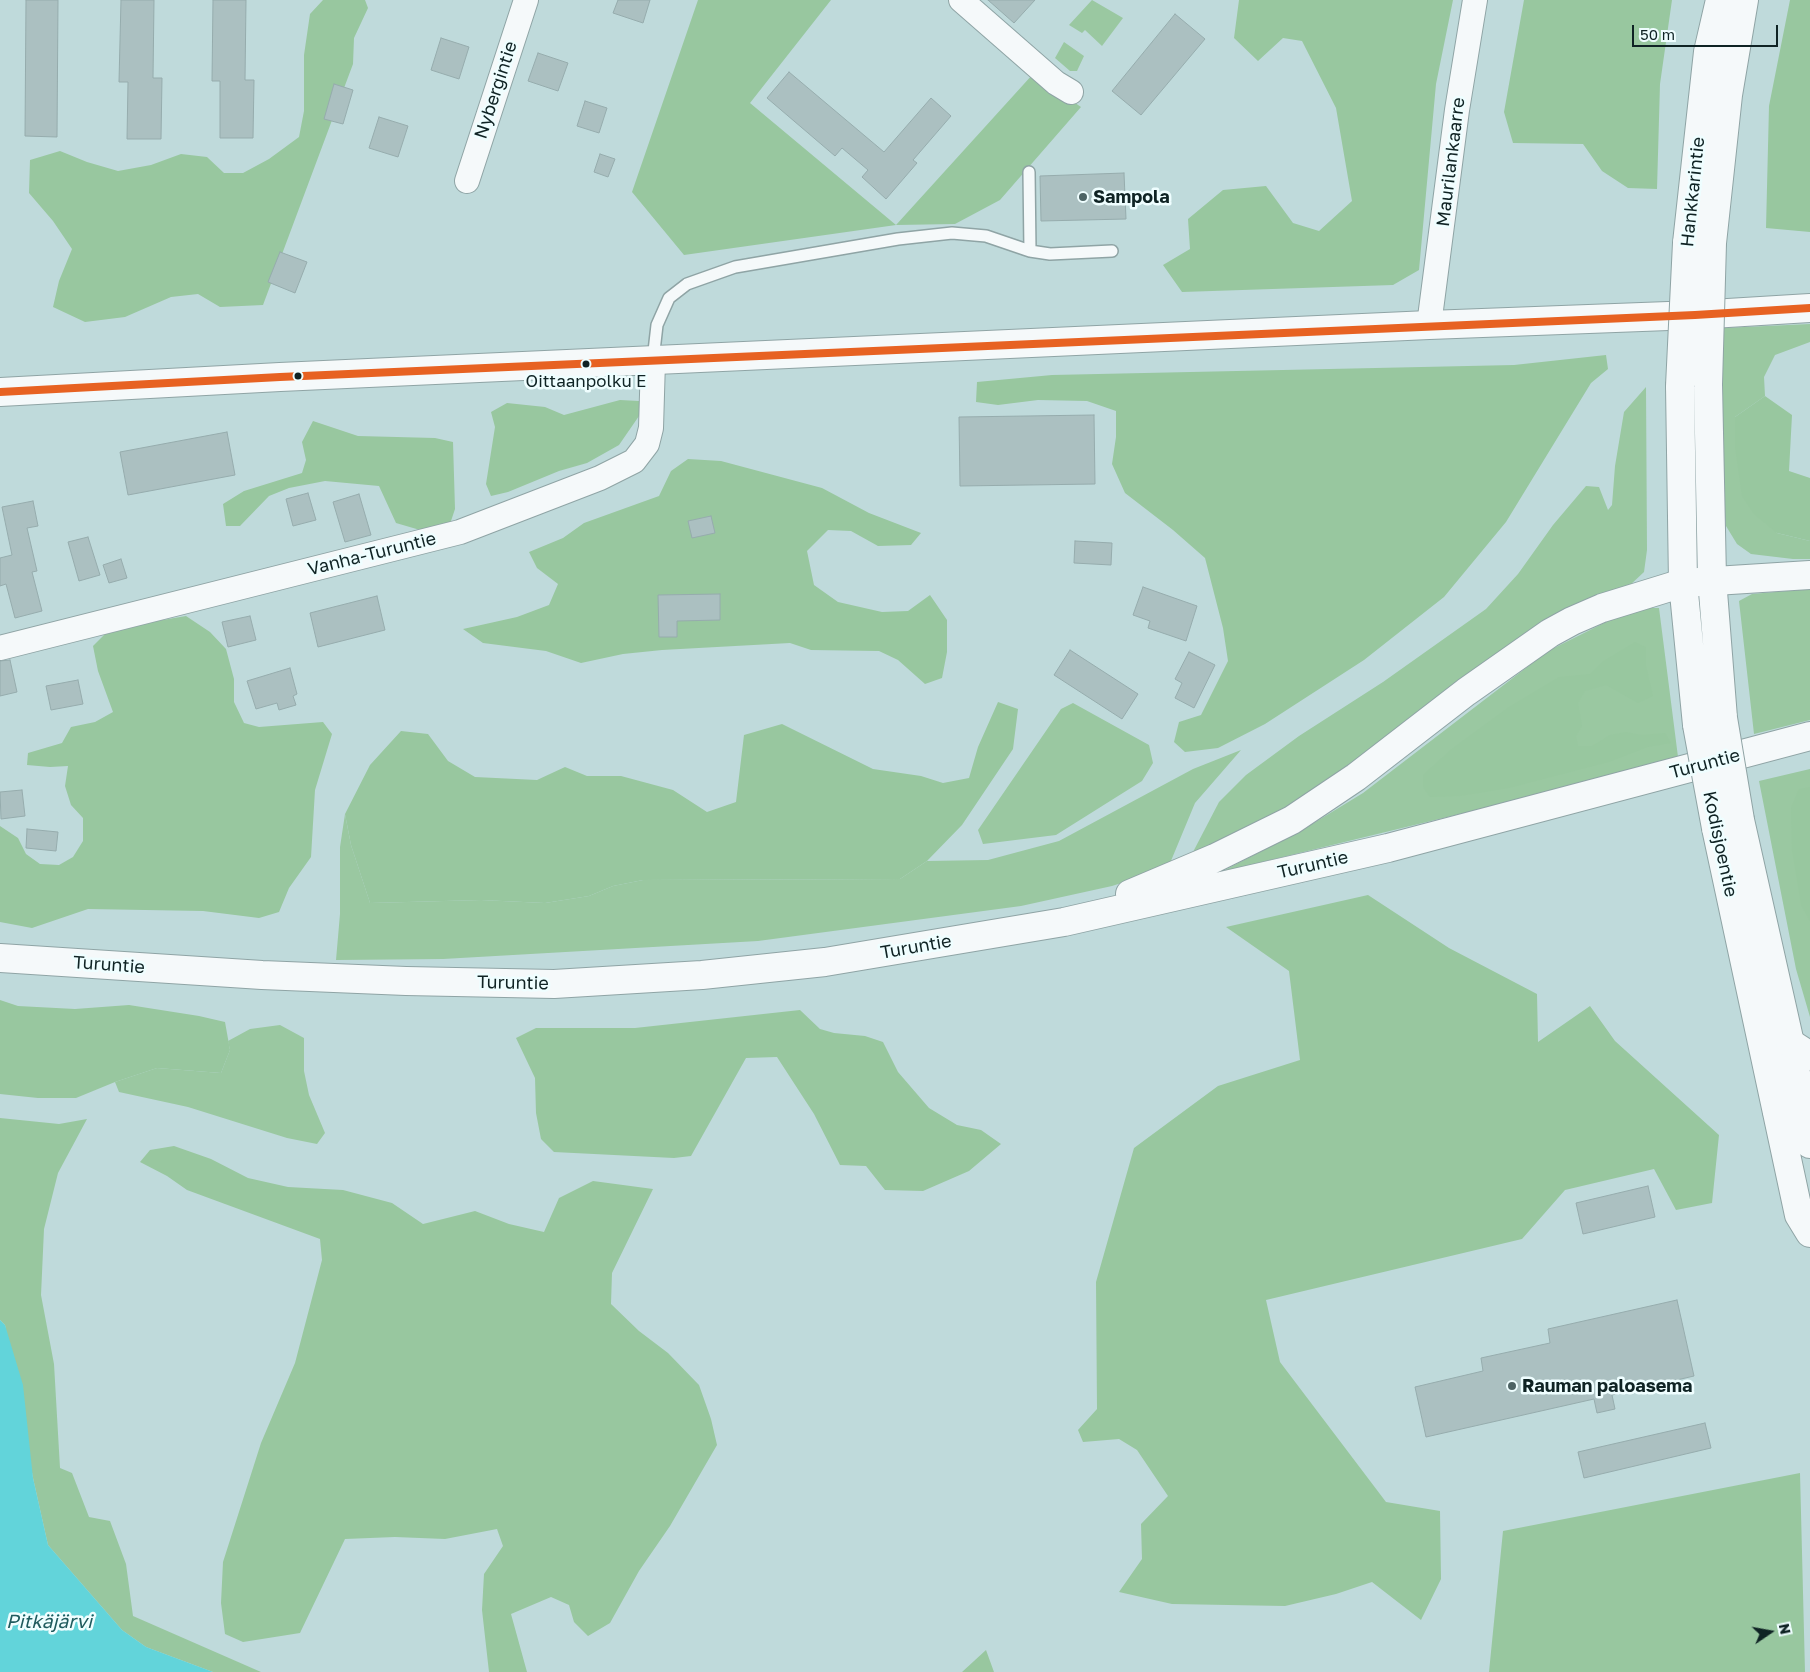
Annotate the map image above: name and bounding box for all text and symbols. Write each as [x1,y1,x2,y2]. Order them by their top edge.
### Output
scale bar [1635,15,1781,47]
text: 50 m [1640,25,1675,43]
street label: Nybergintie [470,38,522,142]
street label: Maurilankaarre [1432,96,1470,228]
street label: Hankkarintie [1676,136,1710,248]
place label: Sampola [1093,186,1170,208]
marker: Sampola [1077,191,1089,203]
marker: Oittaanpolku E [581,359,591,369]
unlabelled marker [293,371,303,381]
place label: Oittaanpolku E [526,372,646,392]
street label: Vanha-Turuntie [306,528,438,580]
street label: Turuntie [1668,744,1742,784]
street label: Kodisjoentie [1698,789,1742,899]
street label: Turuntie [1276,846,1350,884]
street label: Turuntie [879,930,953,964]
street label: Turuntie [72,952,146,978]
street label: Turuntie [477,972,549,994]
place label: Rauman paloasema [1522,1375,1693,1397]
marker: Rauman paloasema [1506,1380,1518,1392]
north arrow [1745,1607,1795,1657]
water label: Pitkäjärvi [6,1611,92,1633]
text: N [1776,1622,1795,1636]

